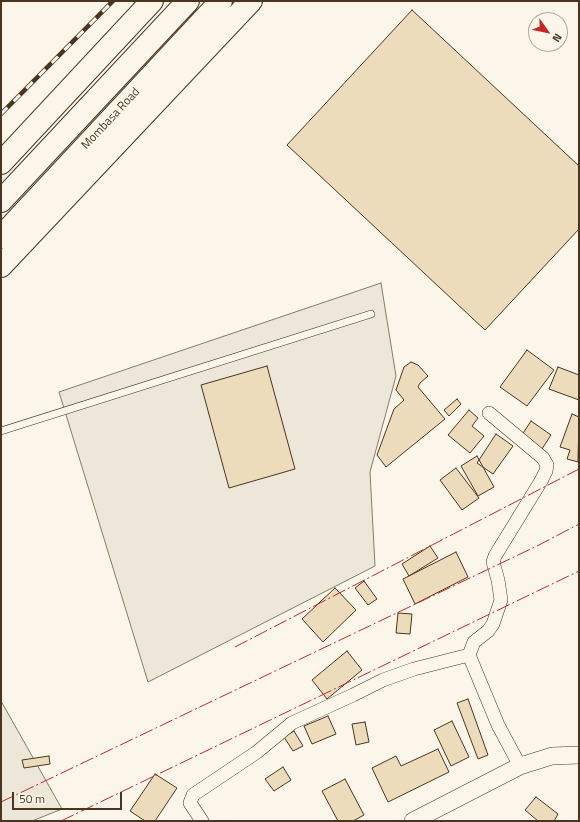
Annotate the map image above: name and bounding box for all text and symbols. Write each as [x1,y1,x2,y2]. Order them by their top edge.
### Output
north arrow [528,12,568,52]
text: N [548,30,566,46]
street label: Mombasa Road [79,85,143,153]
scale bar [14,784,124,810]
text: 50 m [19,789,45,808]

